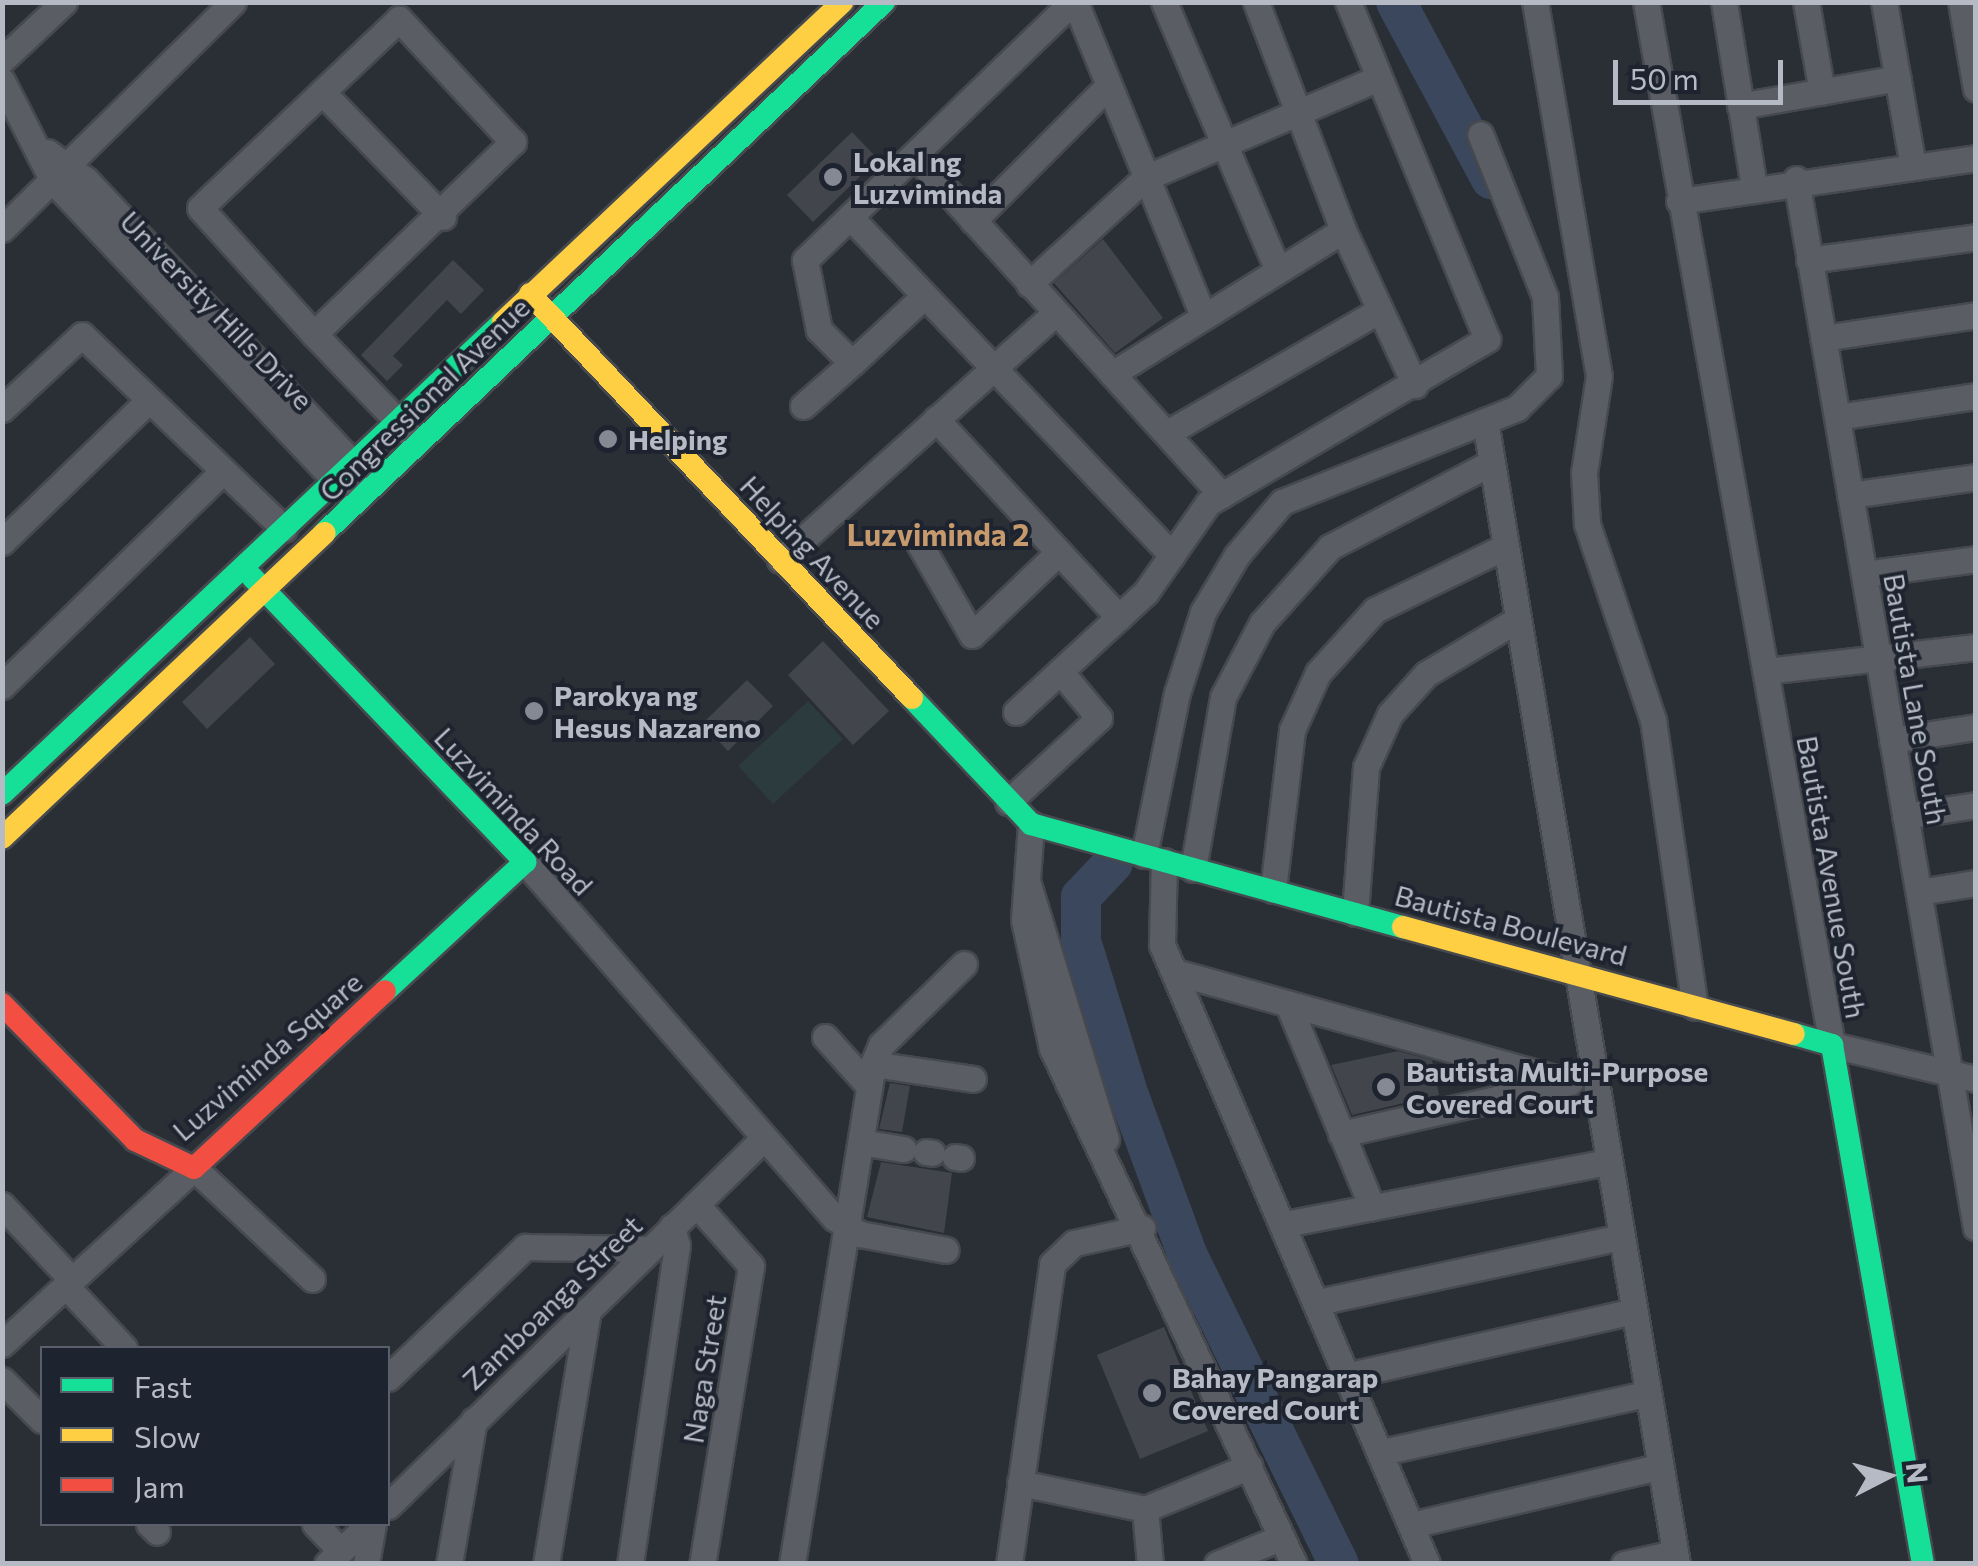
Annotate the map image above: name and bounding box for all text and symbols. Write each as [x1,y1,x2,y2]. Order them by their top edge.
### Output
scale bar [1618,40,1788,102]
text: 50 m [1630,59,1699,96]
place label: Lokal ng Luzviminda [853,144,1002,210]
marker: Lokal ng Luzviminda [822,166,844,188]
street label: University Hills Drive [114,204,320,416]
street label: Congressional Avenue [312,290,536,508]
place label: Helping [628,422,727,456]
marker: Helping [597,428,619,450]
street label: Helping Avenue [734,469,892,635]
district label: Luzviminda 2 [847,516,1029,552]
street label: Bautista Lane South [1877,571,1955,827]
place label: Parokya ng Hesus Nazareno [554,678,761,744]
marker: Parokya ng Hesus Nazareno [523,700,545,722]
street label: Luzviminda Road [428,720,600,902]
street label: Bautista Avenue South [1791,733,1873,1021]
street label: Bautista Boulevard [1391,878,1631,972]
street label: Luzviminda Square [166,965,368,1147]
place label: Bautista Multi-Purpose Covered Court [1406,1054,1708,1120]
marker: Bautista Multi-Purpose Covered Court [1375,1076,1397,1098]
street label: Zamboanga Street [455,1208,649,1396]
street label: Naga Street [676,1292,732,1446]
legend [40,1346,390,1526]
place label: Bahay Pangarap Covered Court [1172,1360,1378,1426]
text: Fast [134,1367,192,1404]
marker: Bahay Pangarap Covered Court [1141,1382,1163,1404]
text: Slow [134,1417,201,1454]
north arrow [1838,1426,1938,1526]
text: N [1900,1461,1936,1485]
text: Jam [134,1467,185,1504]

